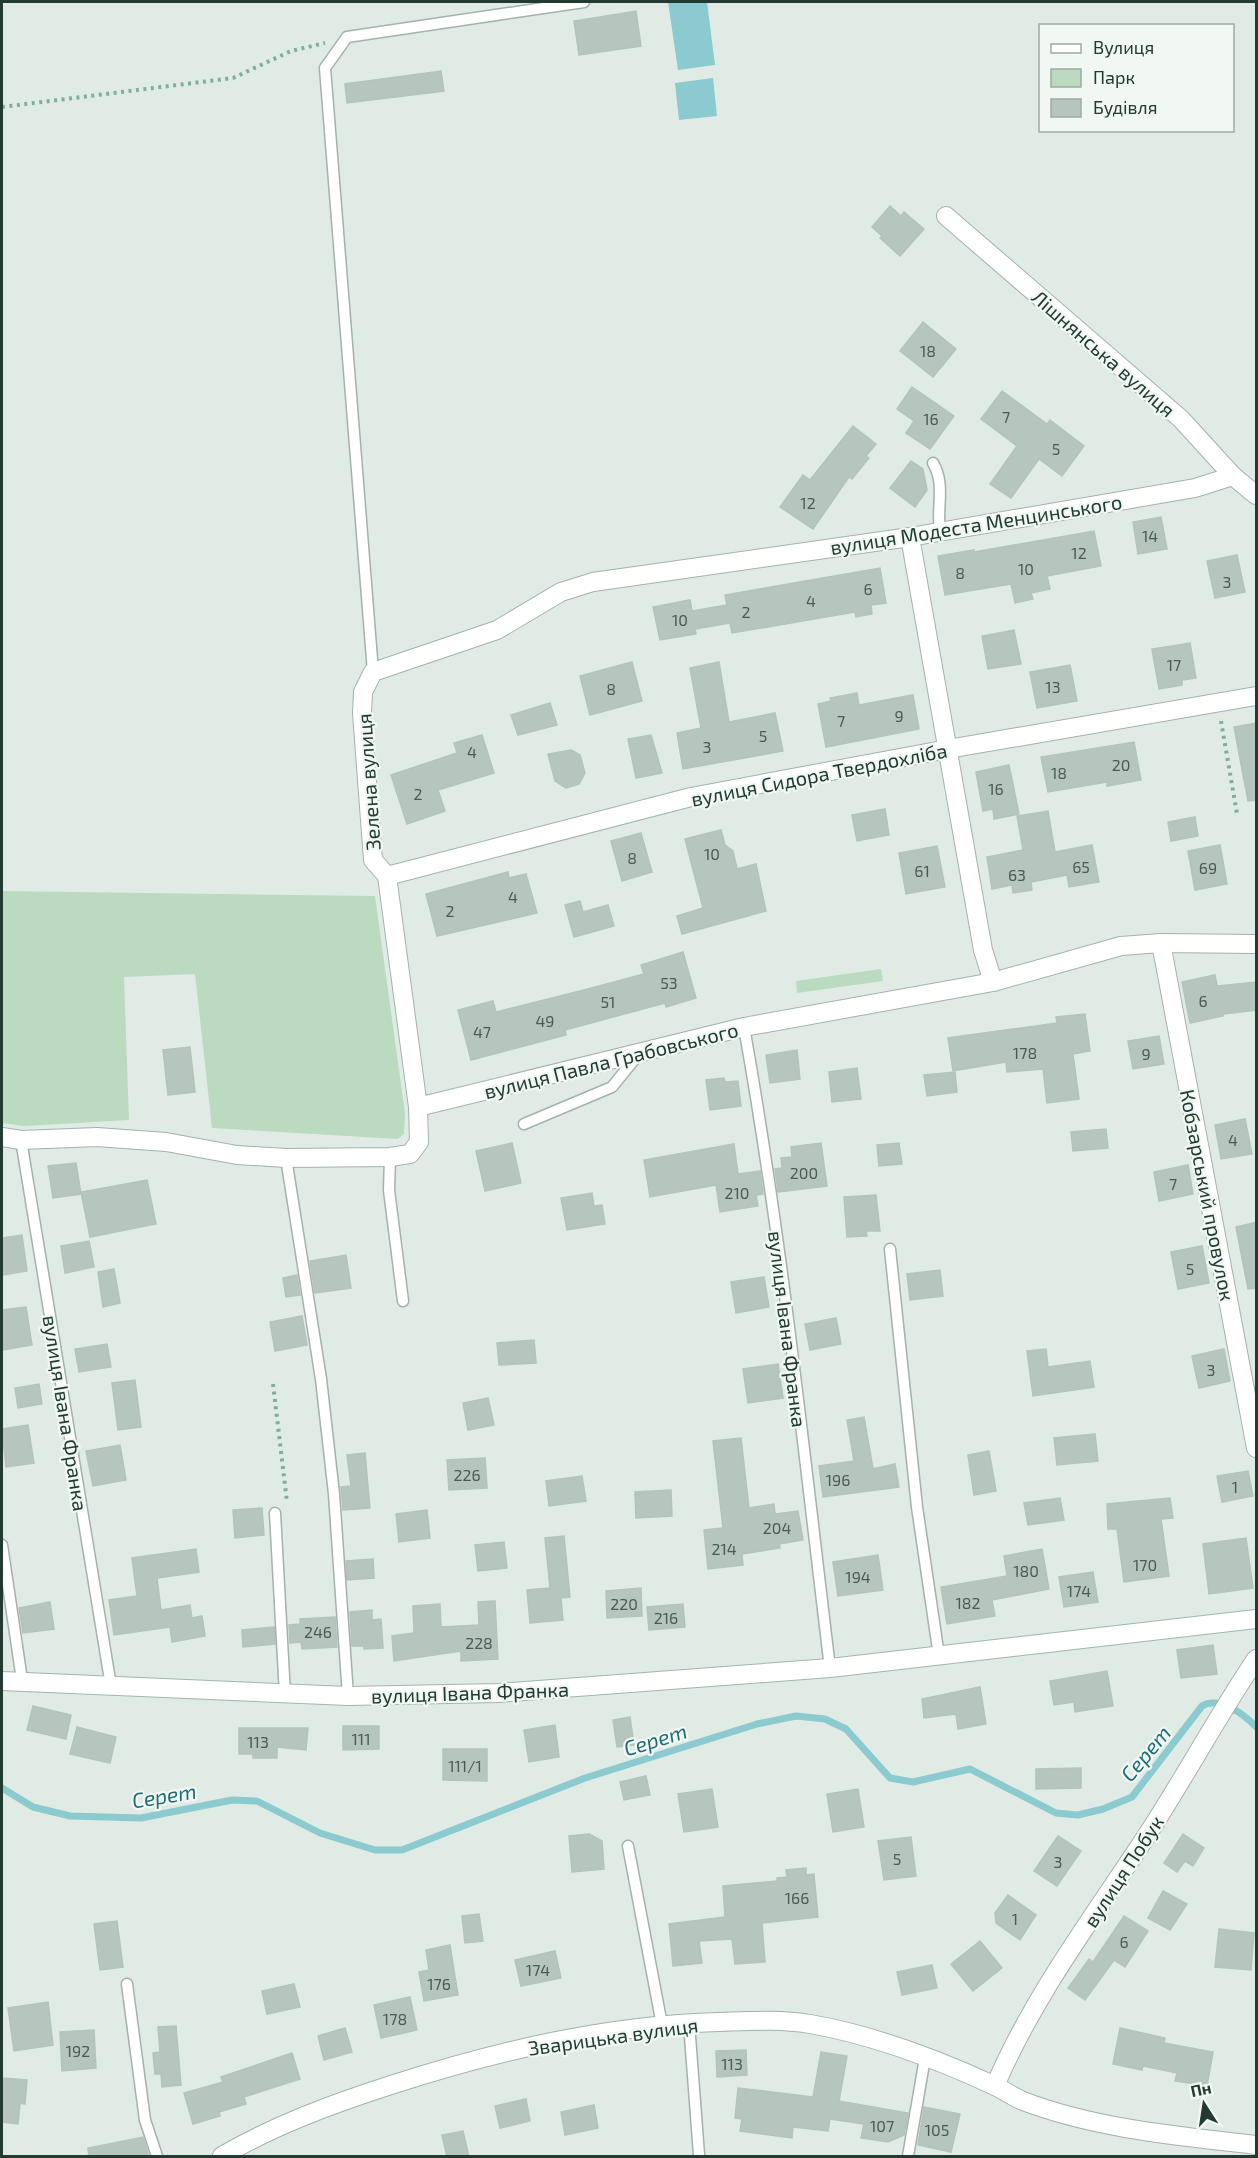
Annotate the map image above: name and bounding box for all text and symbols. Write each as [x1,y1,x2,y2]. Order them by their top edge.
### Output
legend [1039,24,1234,132]
text: Вулиця [1093,36,1154,58]
text: Парк [1093,66,1135,88]
text: Будівля [1093,96,1157,118]
street label: Лішнянська вулиця [1027,284,1180,422]
house number: 18 [920,341,936,360]
house number: 7 [1002,407,1010,426]
house number: 16 [923,409,939,428]
house number: 5 [1052,439,1060,458]
street label: вулиця Модеста Менцинського [828,489,1124,560]
house number: 12 [800,493,816,512]
house number: 14 [1142,526,1158,545]
house number: 12 [1071,543,1087,562]
house number: 10 [1018,559,1034,578]
house number: 8 [955,563,965,582]
house number: 3 [1223,572,1231,591]
house number: 6 [863,579,873,598]
house number: 4 [806,591,816,610]
house number: 2 [742,602,751,621]
house number: 10 [672,610,688,629]
house number: 17 [1167,655,1181,674]
house number: 13 [1045,677,1061,696]
house number: 8 [606,679,616,698]
house number: 9 [894,706,904,725]
house number: 7 [837,711,845,730]
street label: Зелена вулиця [351,712,386,851]
house number: 5 [759,726,767,745]
street label: вулиця Сидора Твердохліба [689,737,949,812]
house number: 3 [703,737,711,756]
house number: 4 [467,742,477,761]
house number: 20 [1112,755,1130,774]
house number: 18 [1051,763,1067,782]
house number: 16 [988,779,1004,798]
house number: 2 [414,784,423,803]
house number: 10 [704,844,720,863]
house number: 8 [627,848,637,867]
house number: 65 [1072,857,1090,876]
house number: 69 [1199,858,1217,877]
house number: 61 [914,861,930,880]
house number: 63 [1008,865,1026,884]
house number: 4 [508,887,518,906]
house number: 2 [446,901,455,920]
house number: 53 [660,973,678,992]
house number: 6 [1198,991,1208,1010]
house number: 51 [601,992,615,1011]
house number: 49 [536,1011,555,1030]
street label: вулиця Павла Грабовського [481,1017,741,1104]
house number: 47 [473,1022,491,1041]
house number: 178 [1013,1043,1037,1062]
house number: 9 [1141,1044,1151,1063]
street label: Кобзарський провулок [1175,1087,1240,1303]
house number: 4 [1228,1130,1238,1149]
house number: 200 [790,1163,818,1182]
house number: 7 [1169,1174,1177,1193]
house number: 210 [724,1183,750,1202]
street label: вулиця Івана Франка [763,1229,812,1429]
house number: 5 [1186,1259,1194,1278]
street label: вулиця Івана Франка [38,1313,93,1513]
house number: 3 [1207,1360,1215,1379]
house number: 226 [453,1465,481,1484]
house number: 196 [826,1470,850,1489]
house number: 1 [1232,1477,1238,1496]
house number: 204 [763,1518,791,1537]
house number: 214 [711,1539,737,1558]
house number: 170 [1133,1555,1157,1574]
house number: 180 [1013,1561,1039,1580]
house number: 194 [845,1567,871,1586]
house number: 174 [1067,1581,1091,1600]
house number: 182 [955,1593,981,1612]
house number: 220 [610,1594,638,1613]
house number: 216 [654,1608,678,1627]
house number: 246 [304,1622,332,1641]
house number: 228 [465,1633,493,1652]
street label: вулиця Івана Франка [371,1677,569,1708]
water label: Серет [620,1718,690,1760]
water label: Серет [1115,1720,1175,1786]
house number: 111 [351,1729,371,1748]
house number: 113 [247,1732,269,1751]
house number: 111/1 [448,1756,482,1775]
water label: Серет [130,1778,198,1812]
street label: вулиця Побук [1078,1810,1169,1932]
house number: 5 [893,1849,901,1868]
house number: 3 [1054,1852,1062,1871]
house number: 166 [785,1888,809,1907]
house number: 1 [1012,1909,1018,1928]
house number: 6 [1119,1932,1129,1951]
house number: 174 [526,1960,550,1979]
house number: 176 [427,1974,451,1993]
house number: 178 [383,2009,407,2028]
street label: Зварицька вулиця [526,2012,700,2061]
house number: 192 [66,2041,90,2060]
house number: 113 [721,2054,743,2073]
north arrow [1174,2074,1234,2134]
text: Пн [1189,2077,1213,2100]
house number: 107 [870,2116,894,2135]
house number: 105 [925,2120,949,2139]

